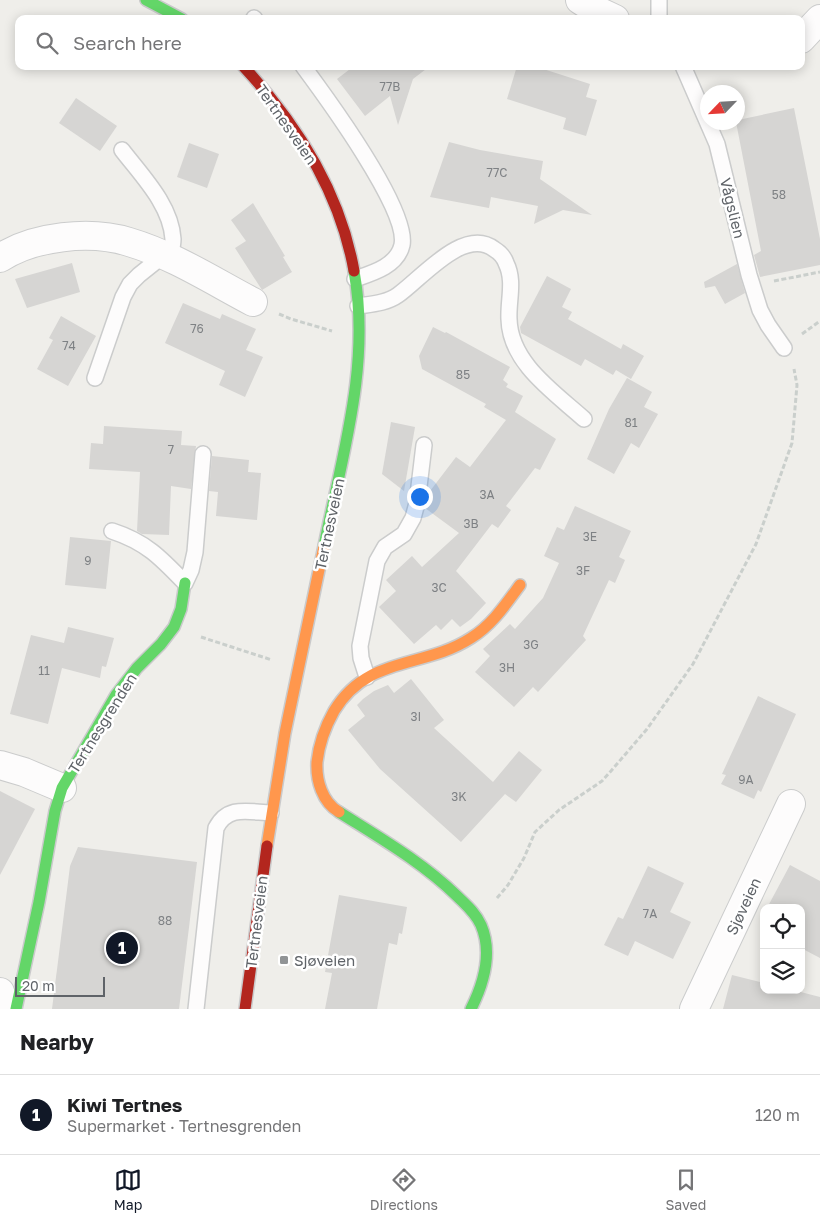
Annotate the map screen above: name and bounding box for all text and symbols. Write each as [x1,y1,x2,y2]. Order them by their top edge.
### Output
search box [15,15,805,70]
icon: search [33,29,61,57]
text: Search here [73,31,182,54]
house number: 77B [380,79,400,94]
street label: Tertnesveien [253,81,321,167]
north arrow [700,85,745,130]
house number: 77C [487,165,507,180]
street label: Vågslien [717,176,749,240]
house number: 58 [772,187,786,202]
house number: 76 [190,321,204,336]
house number: 74 [62,338,76,353]
house number: 85 [456,367,470,382]
house number: 81 [624,415,638,430]
house number: 7 [168,442,174,457]
street label: Tertnesveien [310,476,348,572]
your location [407,484,433,510]
house number: 3A [479,487,495,502]
house number: 3B [463,516,479,531]
house number: 3E [583,529,597,544]
house number: 9 [84,553,92,568]
house number: 3F [576,563,590,578]
house number: 3C [431,580,447,595]
house number: 3G [523,637,539,652]
house number: 3H [499,660,515,675]
house number: 11 [38,663,50,678]
street label: Tertnesgrenden [64,670,140,776]
house number: 3I [411,709,421,724]
house number: 9A [738,772,754,787]
house number: 3K [451,789,467,804]
street label: Sjøveien [722,874,764,938]
street label: Tertnesveien [241,875,271,969]
map controls [760,904,805,994]
button: locate [760,904,805,949]
house number: 7A [643,906,657,921]
house number: 88 [158,913,172,928]
pin: 1 [106,929,138,967]
button: layers [760,949,805,994]
place label: Sjøveien [294,951,355,969]
marker: Sjøveien [278,954,290,966]
scale bar [15,974,105,997]
text: 20 m [22,977,55,994]
text: Nearby [20,1029,94,1055]
text: Kiwi Tertnes [67,1093,182,1116]
text: 1 [32,1105,40,1125]
text: 120 m [755,1105,800,1125]
text: Supermarket · Tertnesgrenden [67,1116,301,1136]
tab: Map [114,1166,142,1213]
tab: Directions [370,1166,438,1213]
tab: Saved [665,1166,706,1213]

